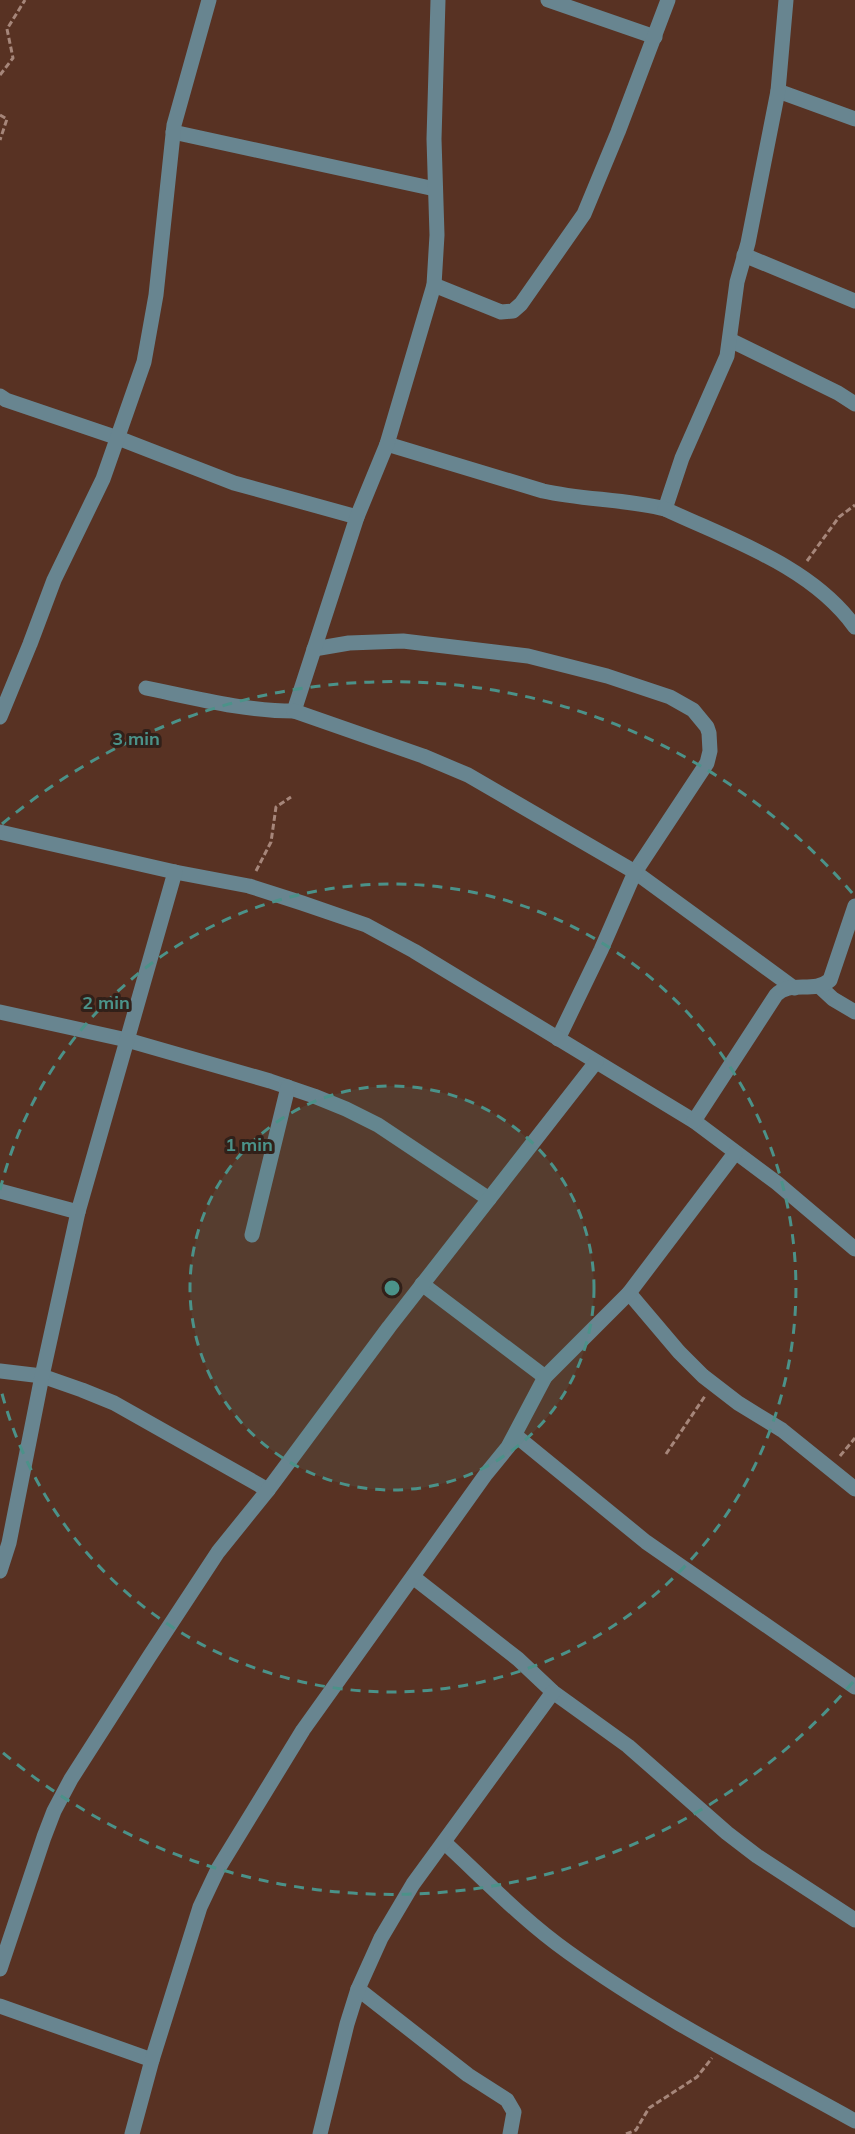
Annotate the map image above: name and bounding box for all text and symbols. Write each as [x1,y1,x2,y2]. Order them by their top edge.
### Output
text: 3 min [112,727,160,750]
text: 2 min [82,991,130,1014]
text: 1 min [225,1133,273,1156]
centre of rings [382,1278,402,1298]

